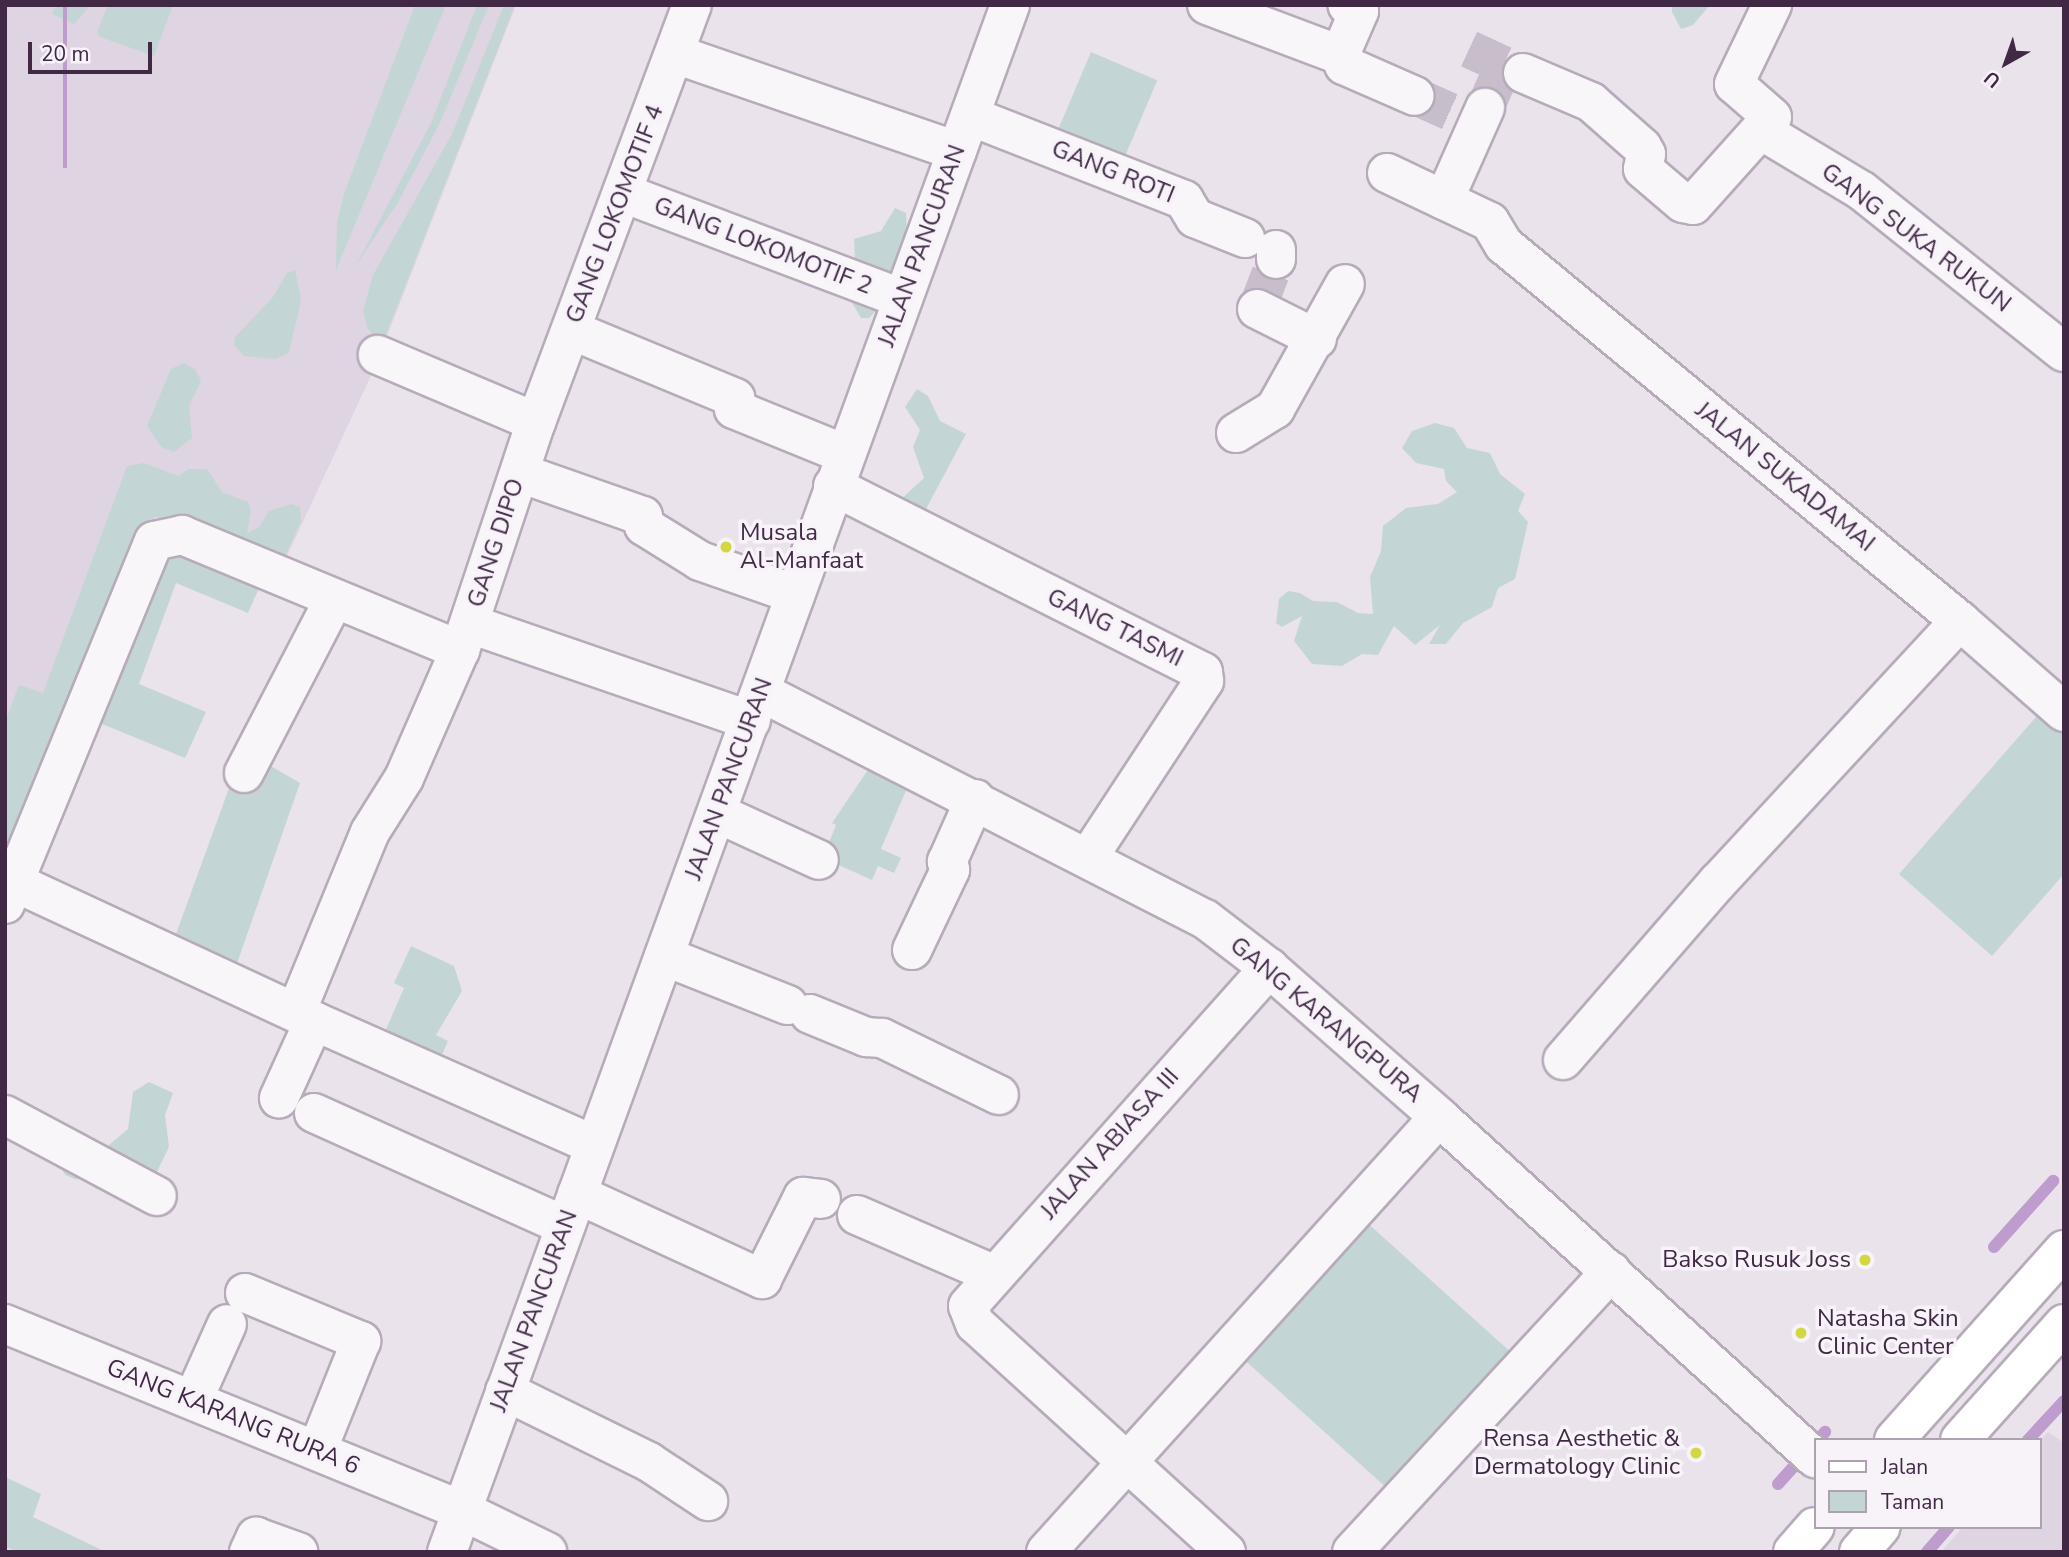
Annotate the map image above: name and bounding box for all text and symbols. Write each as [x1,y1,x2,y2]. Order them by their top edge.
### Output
scale bar [32,28,156,72]
north arrow [1971,28,2041,98]
text: 20 m [41,40,90,68]
text: U [1979,65,2006,94]
street label: GANG LOKOMOTIF 4 [560,101,670,327]
street label: GANG ROTI [1047,134,1179,210]
street label: JALAN PANCURAN [872,141,972,351]
street label: GANG SUKA RUKUN [1815,157,2017,319]
street label: GANG LOKOMOTIF 2 [650,191,876,301]
street label: JALAN SUKADAMAI [1689,396,1881,558]
street label: GANG DIPO [462,475,530,611]
place label: Musala Al-Manfaat [740,519,863,575]
marker: Musala Al-Manfaat [718,539,734,555]
street label: GANG TASMI [1042,583,1188,673]
street label: JALAN PANCURAN [679,674,779,884]
street label: GANG KARANGPURA [1224,931,1428,1109]
street label: JALAN ABIASA III [1035,1063,1185,1225]
street label: JALAN PANCURAN [484,1206,584,1416]
place label: Bakso Rusuk Joss [1662,1246,1851,1274]
marker: Bakso Rusuk Joss [1857,1252,1873,1268]
place label: Natasha Skin Clinic Center [1817,1305,1959,1361]
marker: Natasha Skin Clinic Center [1791,1323,1811,1343]
street label: GANG KARANG RURA 6 [102,1353,364,1481]
place label: Rensa Aesthetic & Dermatology Clinic [1474,1425,1680,1481]
legend [1814,1438,2041,1529]
marker: Rensa Aesthetic & Dermatology Clinic [1686,1443,1706,1463]
text: Jalan [1881,1453,1928,1481]
text: Taman [1881,1488,1944,1516]

